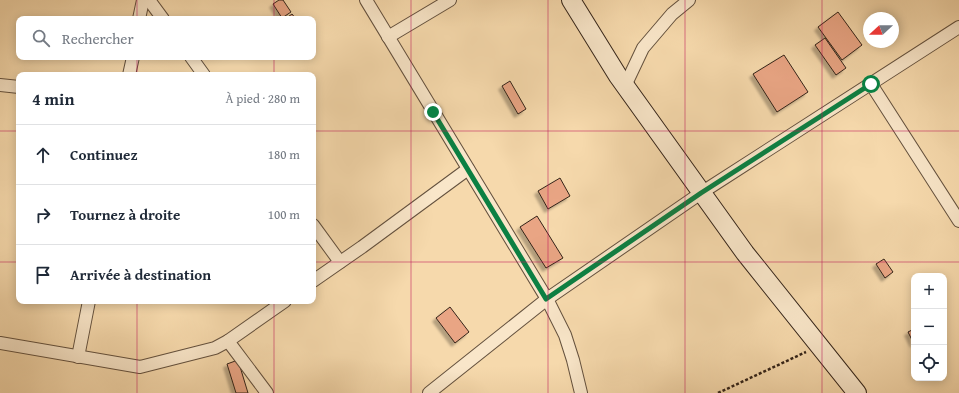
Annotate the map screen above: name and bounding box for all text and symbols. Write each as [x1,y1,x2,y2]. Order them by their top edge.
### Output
north arrow [863,12,899,48]
search box [16,16,316,60]
icon: search [30,27,52,49]
text: Rechercher [62,28,134,49]
route start [862,75,880,93]
text: 4 min [32,86,74,111]
text: À pied · 280 m [225,89,300,108]
route end [424,103,442,121]
icon: ahead [32,144,54,166]
text: Continuez [70,144,138,165]
text: 180 m [268,145,300,164]
icon: right [32,204,54,226]
text: Tournez à droite [70,204,180,225]
text: 100 m [268,205,300,224]
icon: arrive [32,264,54,286]
text: Arrivée à destination [70,264,211,285]
map controls [911,273,947,381]
button: + [911,273,947,309]
button: − [911,309,947,345]
button: locate [911,345,947,381]

